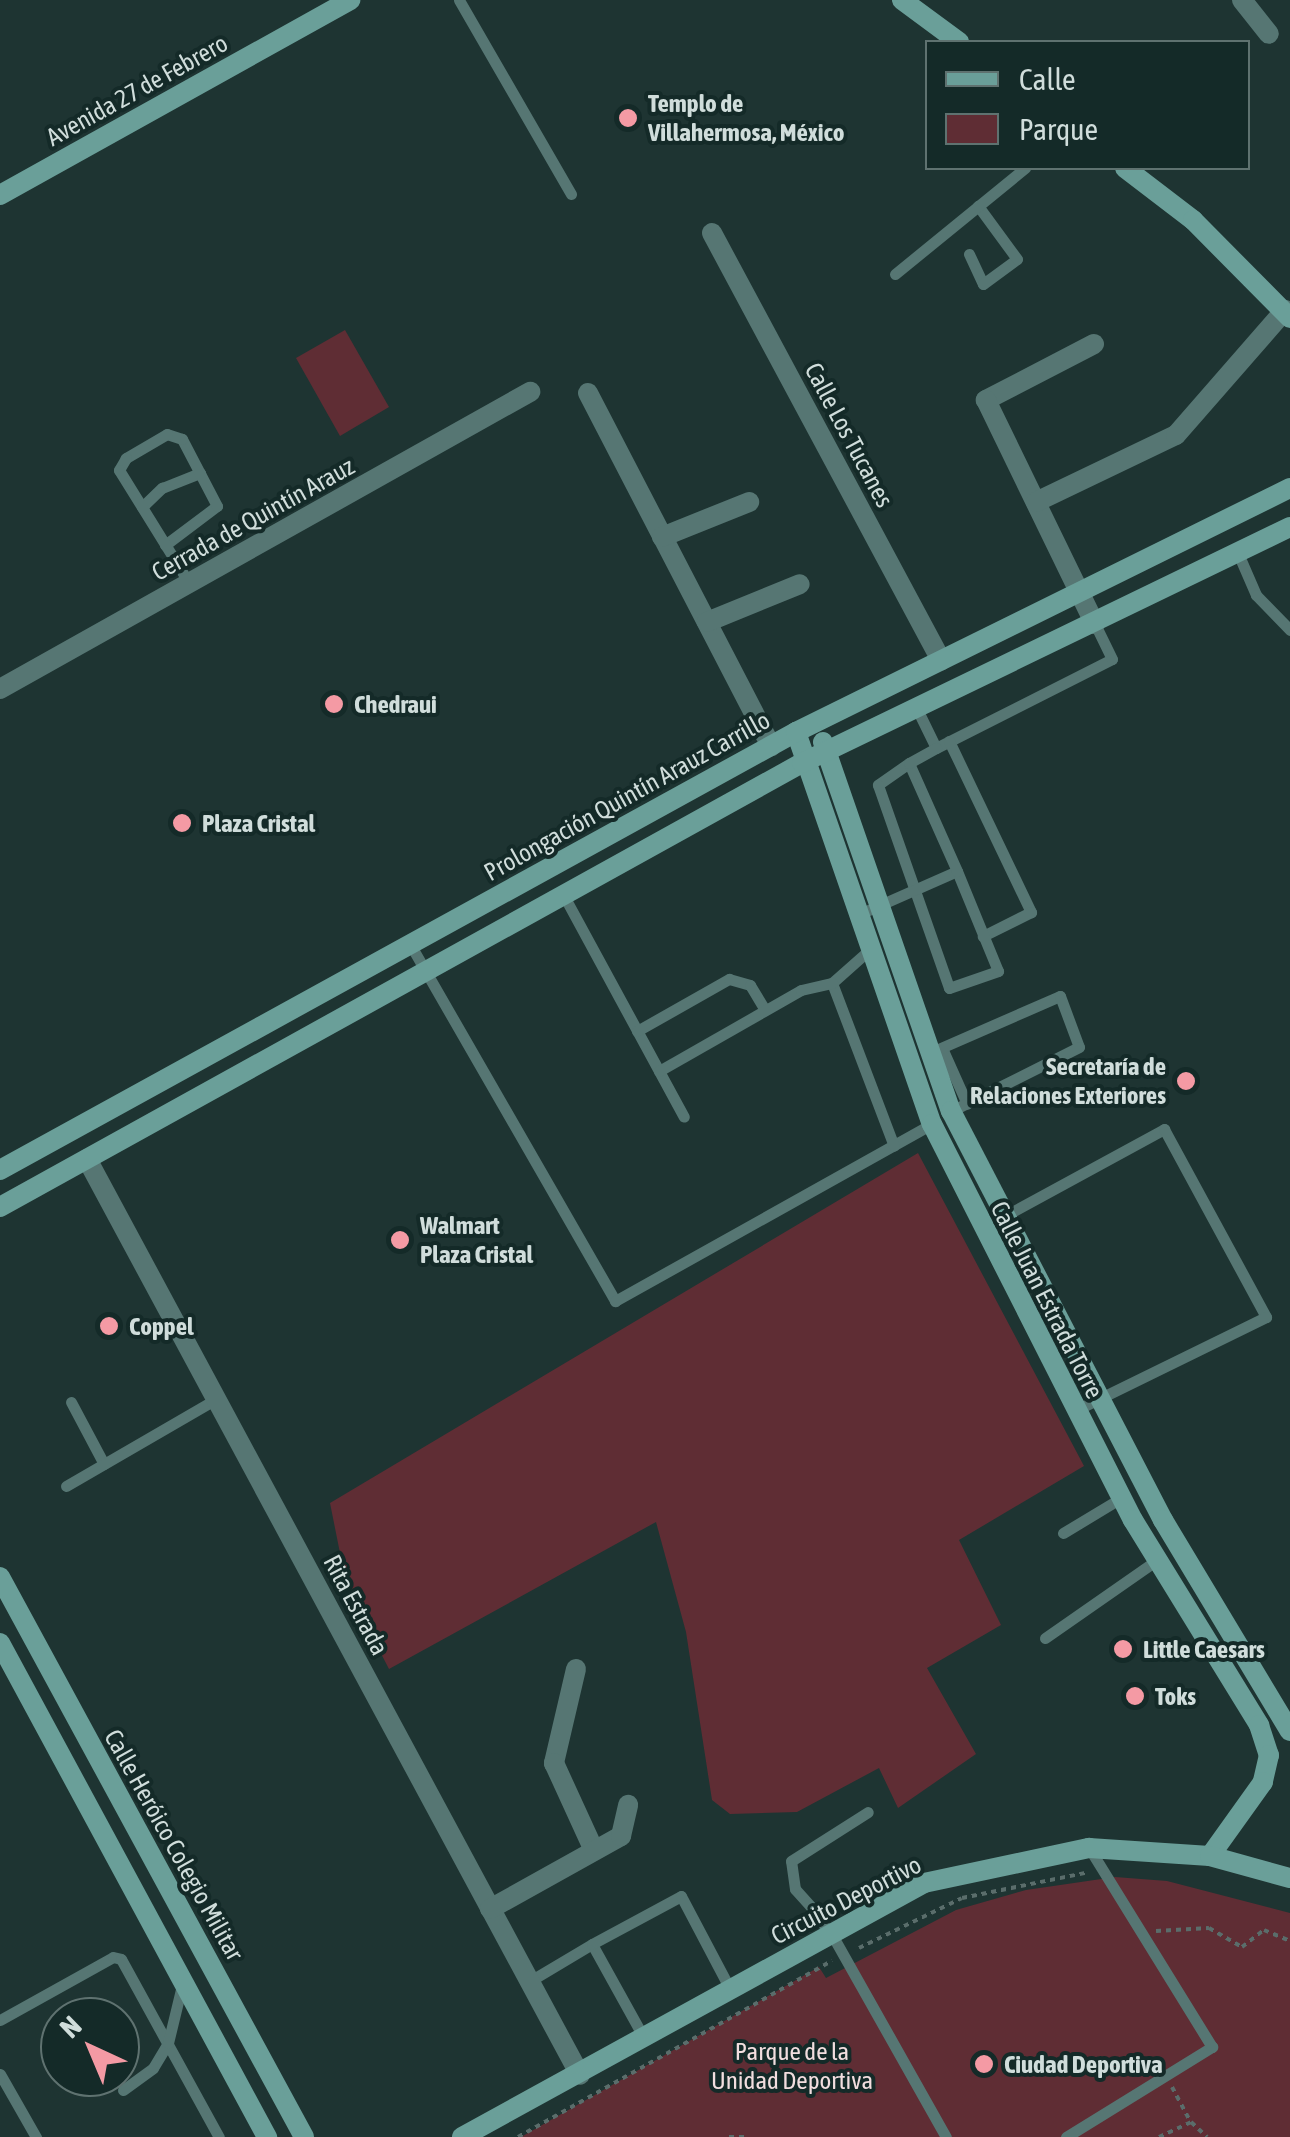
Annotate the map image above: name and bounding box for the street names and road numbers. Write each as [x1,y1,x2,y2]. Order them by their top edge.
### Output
street label: Avenida 27 de Febrero [41,28,233,152]
street label: Calle Los Tucanes [798,358,900,512]
street label: Cerrada de Quintín Arauz [147,451,359,587]
street label: Prolongación Quintín Arauz Carrillo [479,705,775,887]
street label: Calle Juan Estrada Torre [984,1196,1110,1404]
street label: Rita Estrada [317,1550,395,1660]
street label: Calle Heróico Colegio Militar [98,1724,250,1966]
street label: Circuito Deportivo [766,1849,926,1951]

